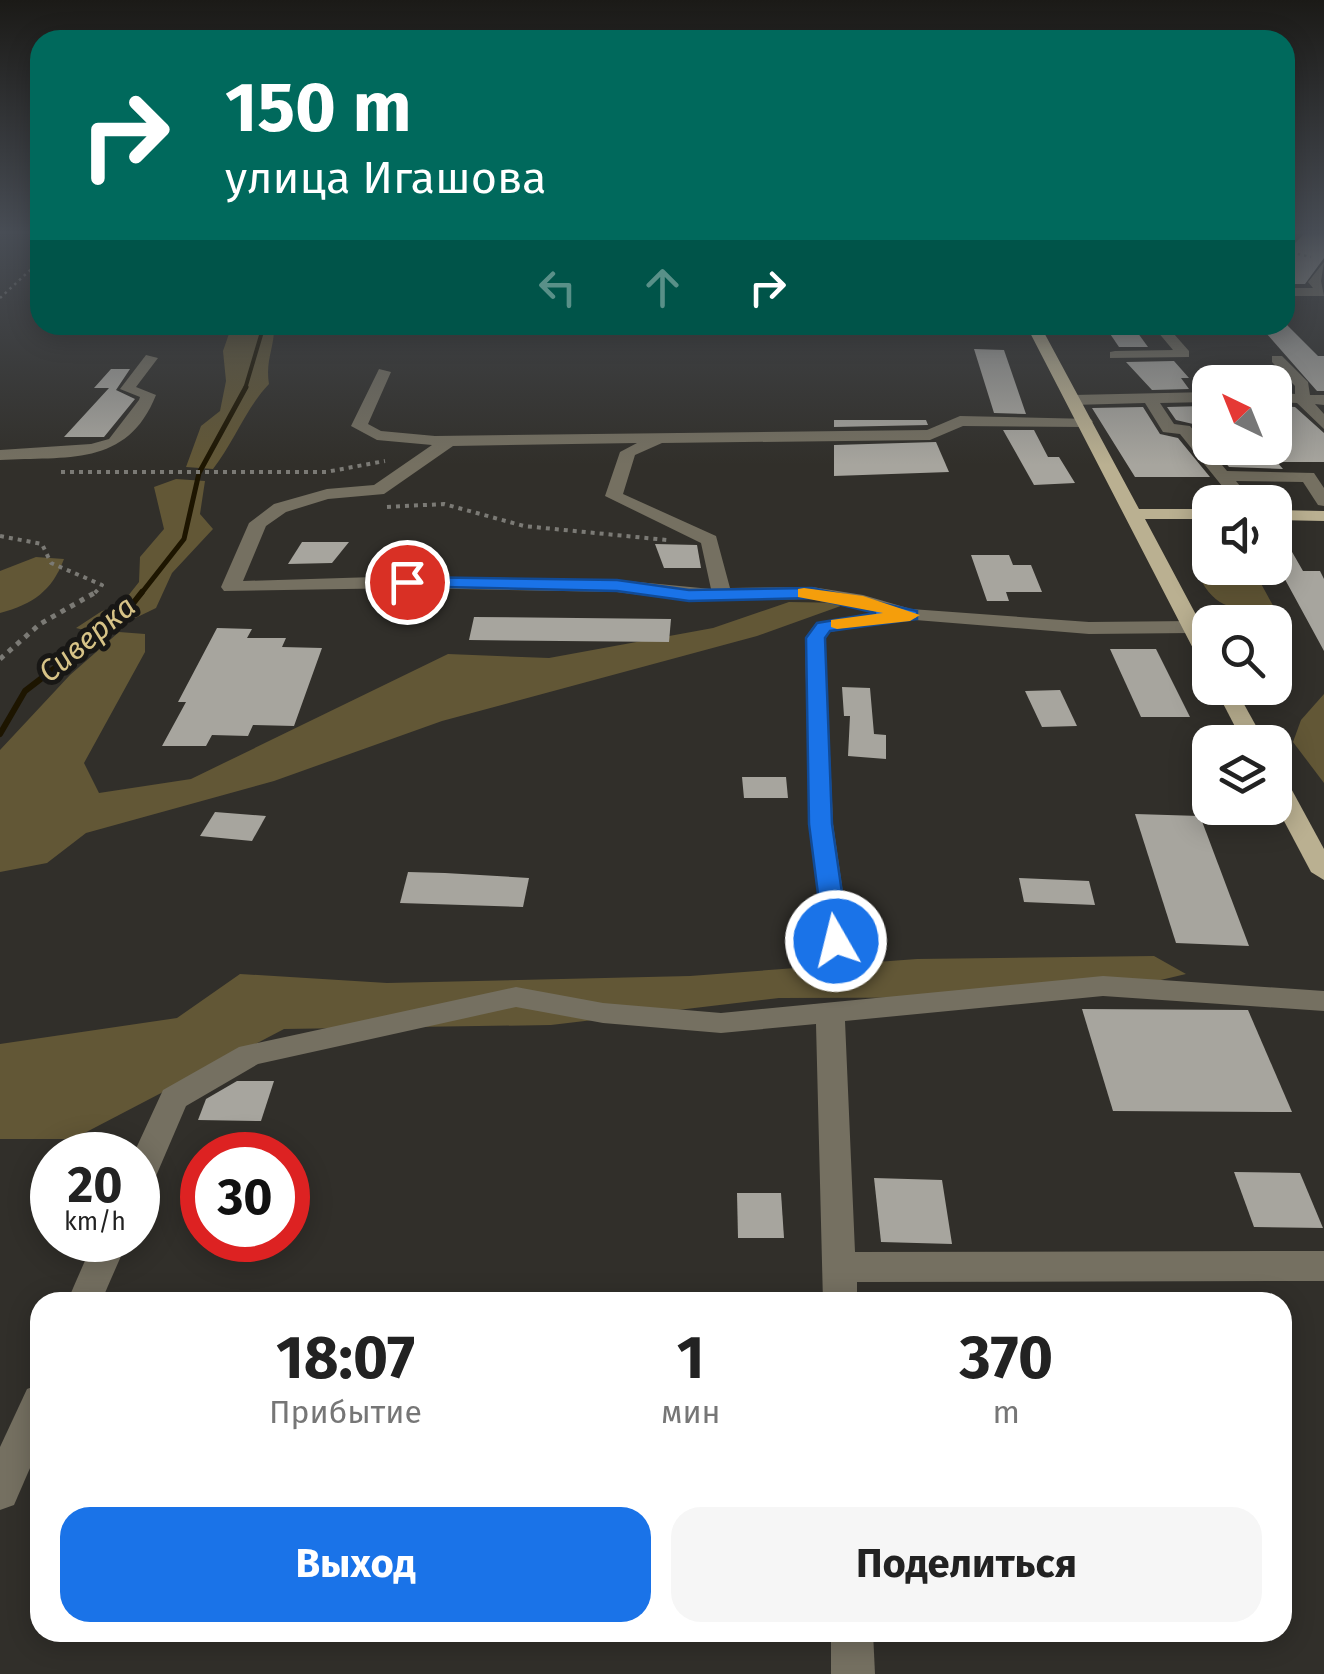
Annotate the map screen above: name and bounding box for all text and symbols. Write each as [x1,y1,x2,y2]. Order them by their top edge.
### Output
text: 150 m [225,66,412,150]
icon: right [60,70,190,200]
text: улица Игашова [225,151,547,205]
icon: left [530,260,585,315]
icon: ahead [635,260,690,315]
icon: right [740,260,795,315]
north arrow [1192,365,1292,465]
map controls [1192,365,1292,825]
button: sound [1192,485,1292,585]
pin [365,540,450,625]
icon: arrive [380,555,435,610]
water label: Сиверка [31,588,143,690]
button: search [1192,605,1292,705]
button: layers [1192,725,1292,825]
position arrow [784,889,888,993]
speed limit sign: 30 [180,1132,310,1262]
text: 20 [67,1155,123,1215]
text: km/h [64,1207,126,1237]
text: 18:07 [276,1322,415,1394]
text: 1 [677,1322,705,1394]
text: 370 [960,1322,1053,1394]
text: Прибытие [269,1393,422,1431]
text: мин [661,1393,721,1431]
text: m [993,1393,1020,1431]
button: Выход [60,1507,651,1622]
button: Поделиться [671,1507,1262,1622]

